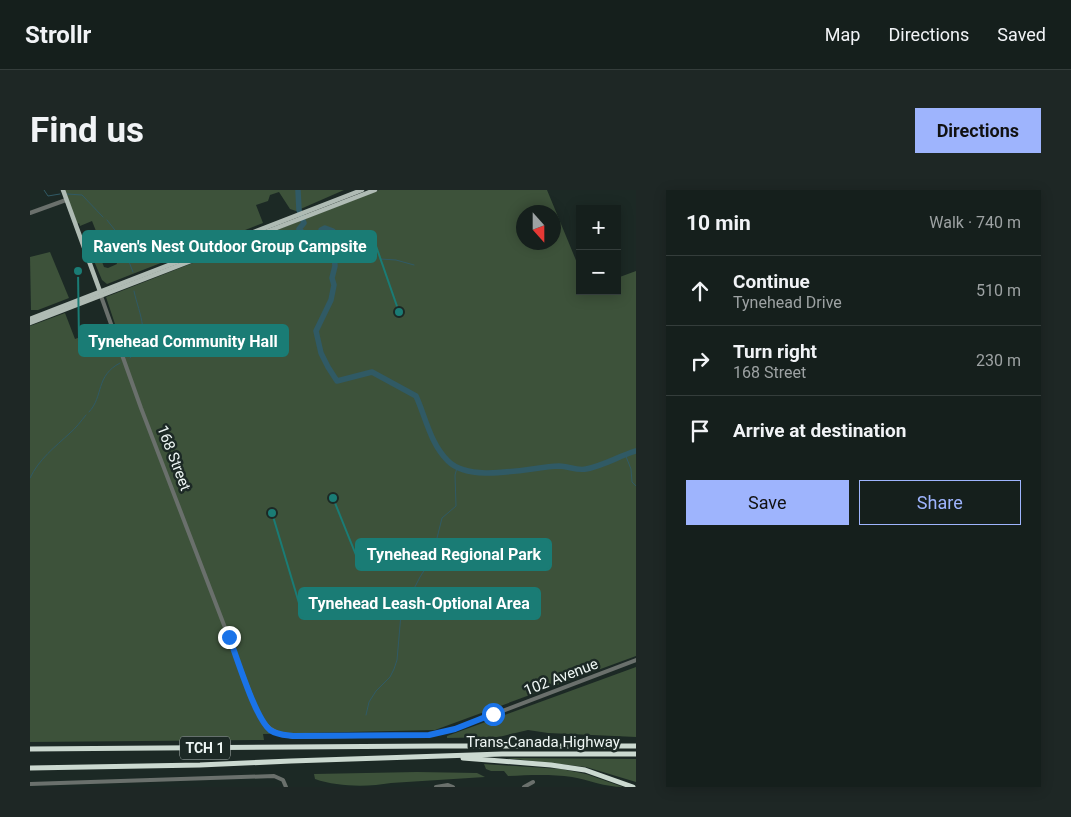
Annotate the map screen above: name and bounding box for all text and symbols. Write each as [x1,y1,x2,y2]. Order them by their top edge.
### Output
text: Strollr [25,21,91,49]
text: Map [825,24,860,45]
text: Directions [888,24,969,45]
text: Saved [997,24,1046,45]
button: Directions [915,108,1041,153]
text: Find us [30,110,144,151]
north arrow [516,205,561,250]
map controls [576,205,621,295]
button: + [576,205,621,250]
text: 10 min [686,211,751,235]
text: Walk · 740 m [929,213,1021,232]
callout: Raven's Nest Outdoor Group Campsite [83,231,376,262]
text: Raven's Nest Outdoor Group Campsite [93,237,367,256]
button: − [576,250,621,295]
text: Continue [733,270,810,293]
icon: ahead [686,277,714,305]
text: 510 m [976,281,1021,300]
text: Tynehead Drive [733,293,842,312]
callout: Tynehead Community Hall [79,325,288,356]
text: Tynehead Community Hall [88,332,278,351]
text: Turn right [733,340,817,363]
icon: right [686,347,714,375]
text: 230 m [976,351,1021,370]
text: 168 Street [733,363,806,382]
icon: arrive [686,417,714,445]
text: Arrive at destination [733,419,906,442]
street label: 168 Street [153,423,195,493]
button: Save [686,480,849,525]
button: Share [859,480,1021,525]
callout: Tynehead Regional Park [356,539,551,570]
text: Tynehead Regional Park [367,545,542,564]
callout: Tynehead Leash-Optional Area [299,588,540,619]
text: Tynehead Leash-Optional Area [308,594,530,613]
route end [218,626,241,649]
street label: 102 Avenue [521,655,601,699]
route start [482,703,505,726]
street label: Trans-Canada Highway [466,733,620,751]
road number: TCH 1 [180,736,230,760]

